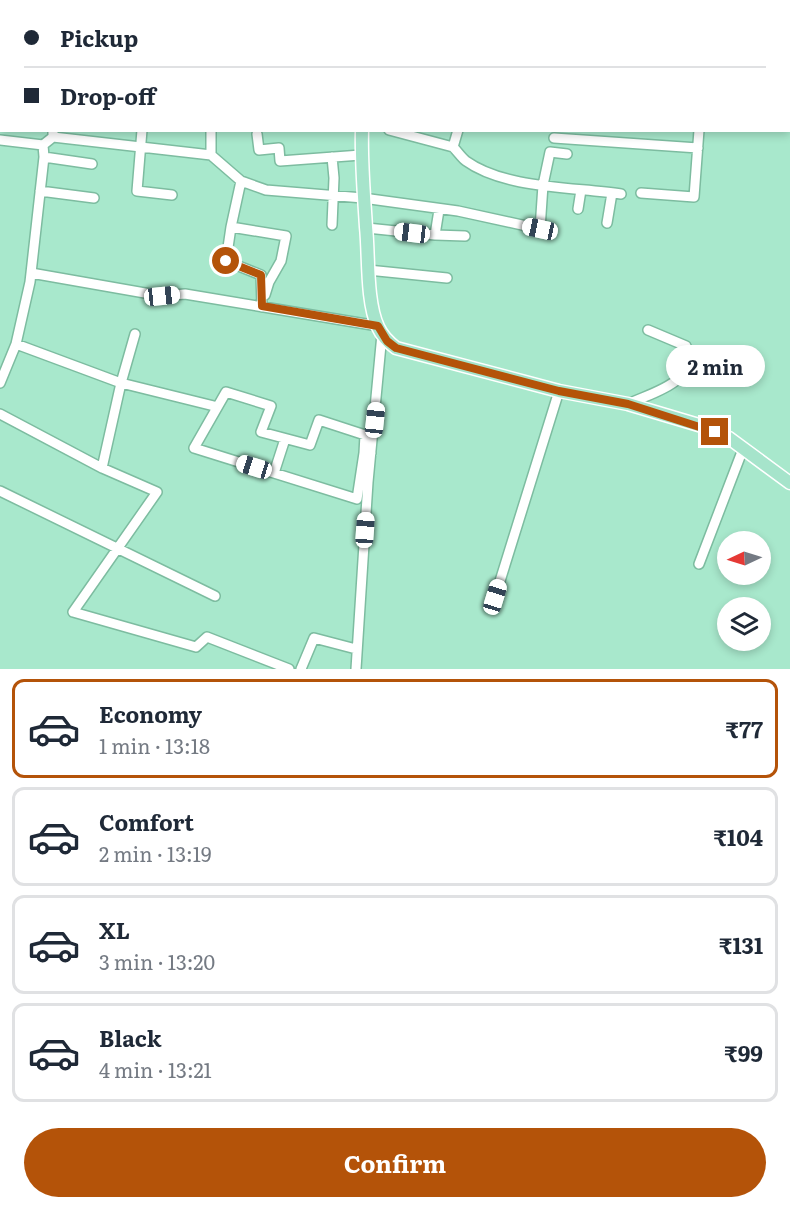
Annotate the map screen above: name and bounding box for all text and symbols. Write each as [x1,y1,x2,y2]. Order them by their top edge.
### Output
text: Pickup [60,21,138,54]
text: Drop-off [60,79,156,112]
car [521,216,559,242]
car [393,222,431,244]
route start [212,247,239,274]
car [143,285,181,307]
callout: 2 min [666,345,764,387]
text: 2 min [688,351,743,381]
car [364,401,386,439]
route end [701,418,728,445]
car [234,453,274,481]
car [355,511,375,549]
north arrow [717,531,771,585]
map controls [717,531,771,651]
car [481,577,509,617]
button: layers [717,597,771,651]
text: Economy [99,697,202,730]
icon: car [27,702,81,756]
text: ₹77 [726,712,763,745]
text: 1 min · 13:18 [99,730,210,760]
text: Comfort [99,805,194,838]
icon: car [27,810,81,864]
text: ₹104 [714,820,763,853]
text: 2 min · 13:19 [99,838,211,868]
text: XL [99,913,130,946]
icon: car [27,918,81,972]
text: ₹131 [719,928,763,961]
text: 3 min · 13:20 [99,946,215,976]
text: Black [99,1021,161,1054]
icon: car [27,1026,81,1080]
text: ₹99 [724,1036,763,1069]
text: 4 min · 13:21 [99,1054,212,1084]
button: Confirm [24,1128,766,1197]

